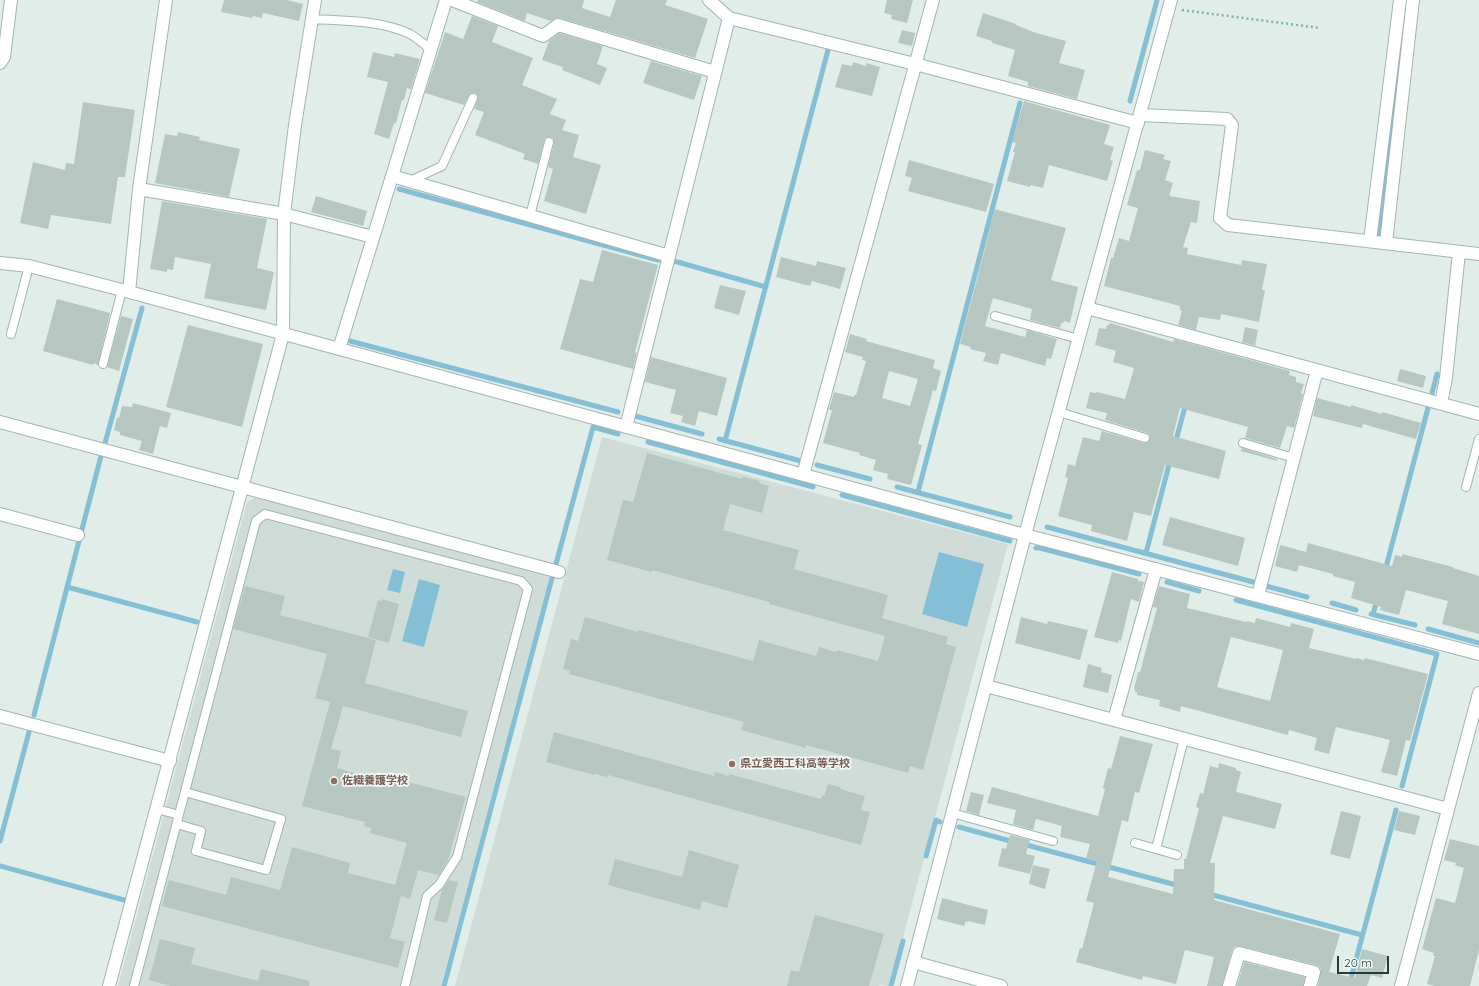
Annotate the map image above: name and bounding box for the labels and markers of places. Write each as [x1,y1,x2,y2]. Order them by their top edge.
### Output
place label: 県立愛西工科高等学校 [740,757,850,771]
marker: 県立愛西工科高等学校 [727,759,737,769]
place label: 佐織養護学校 [342,774,408,788]
marker: 佐織養護学校 [329,776,339,786]

